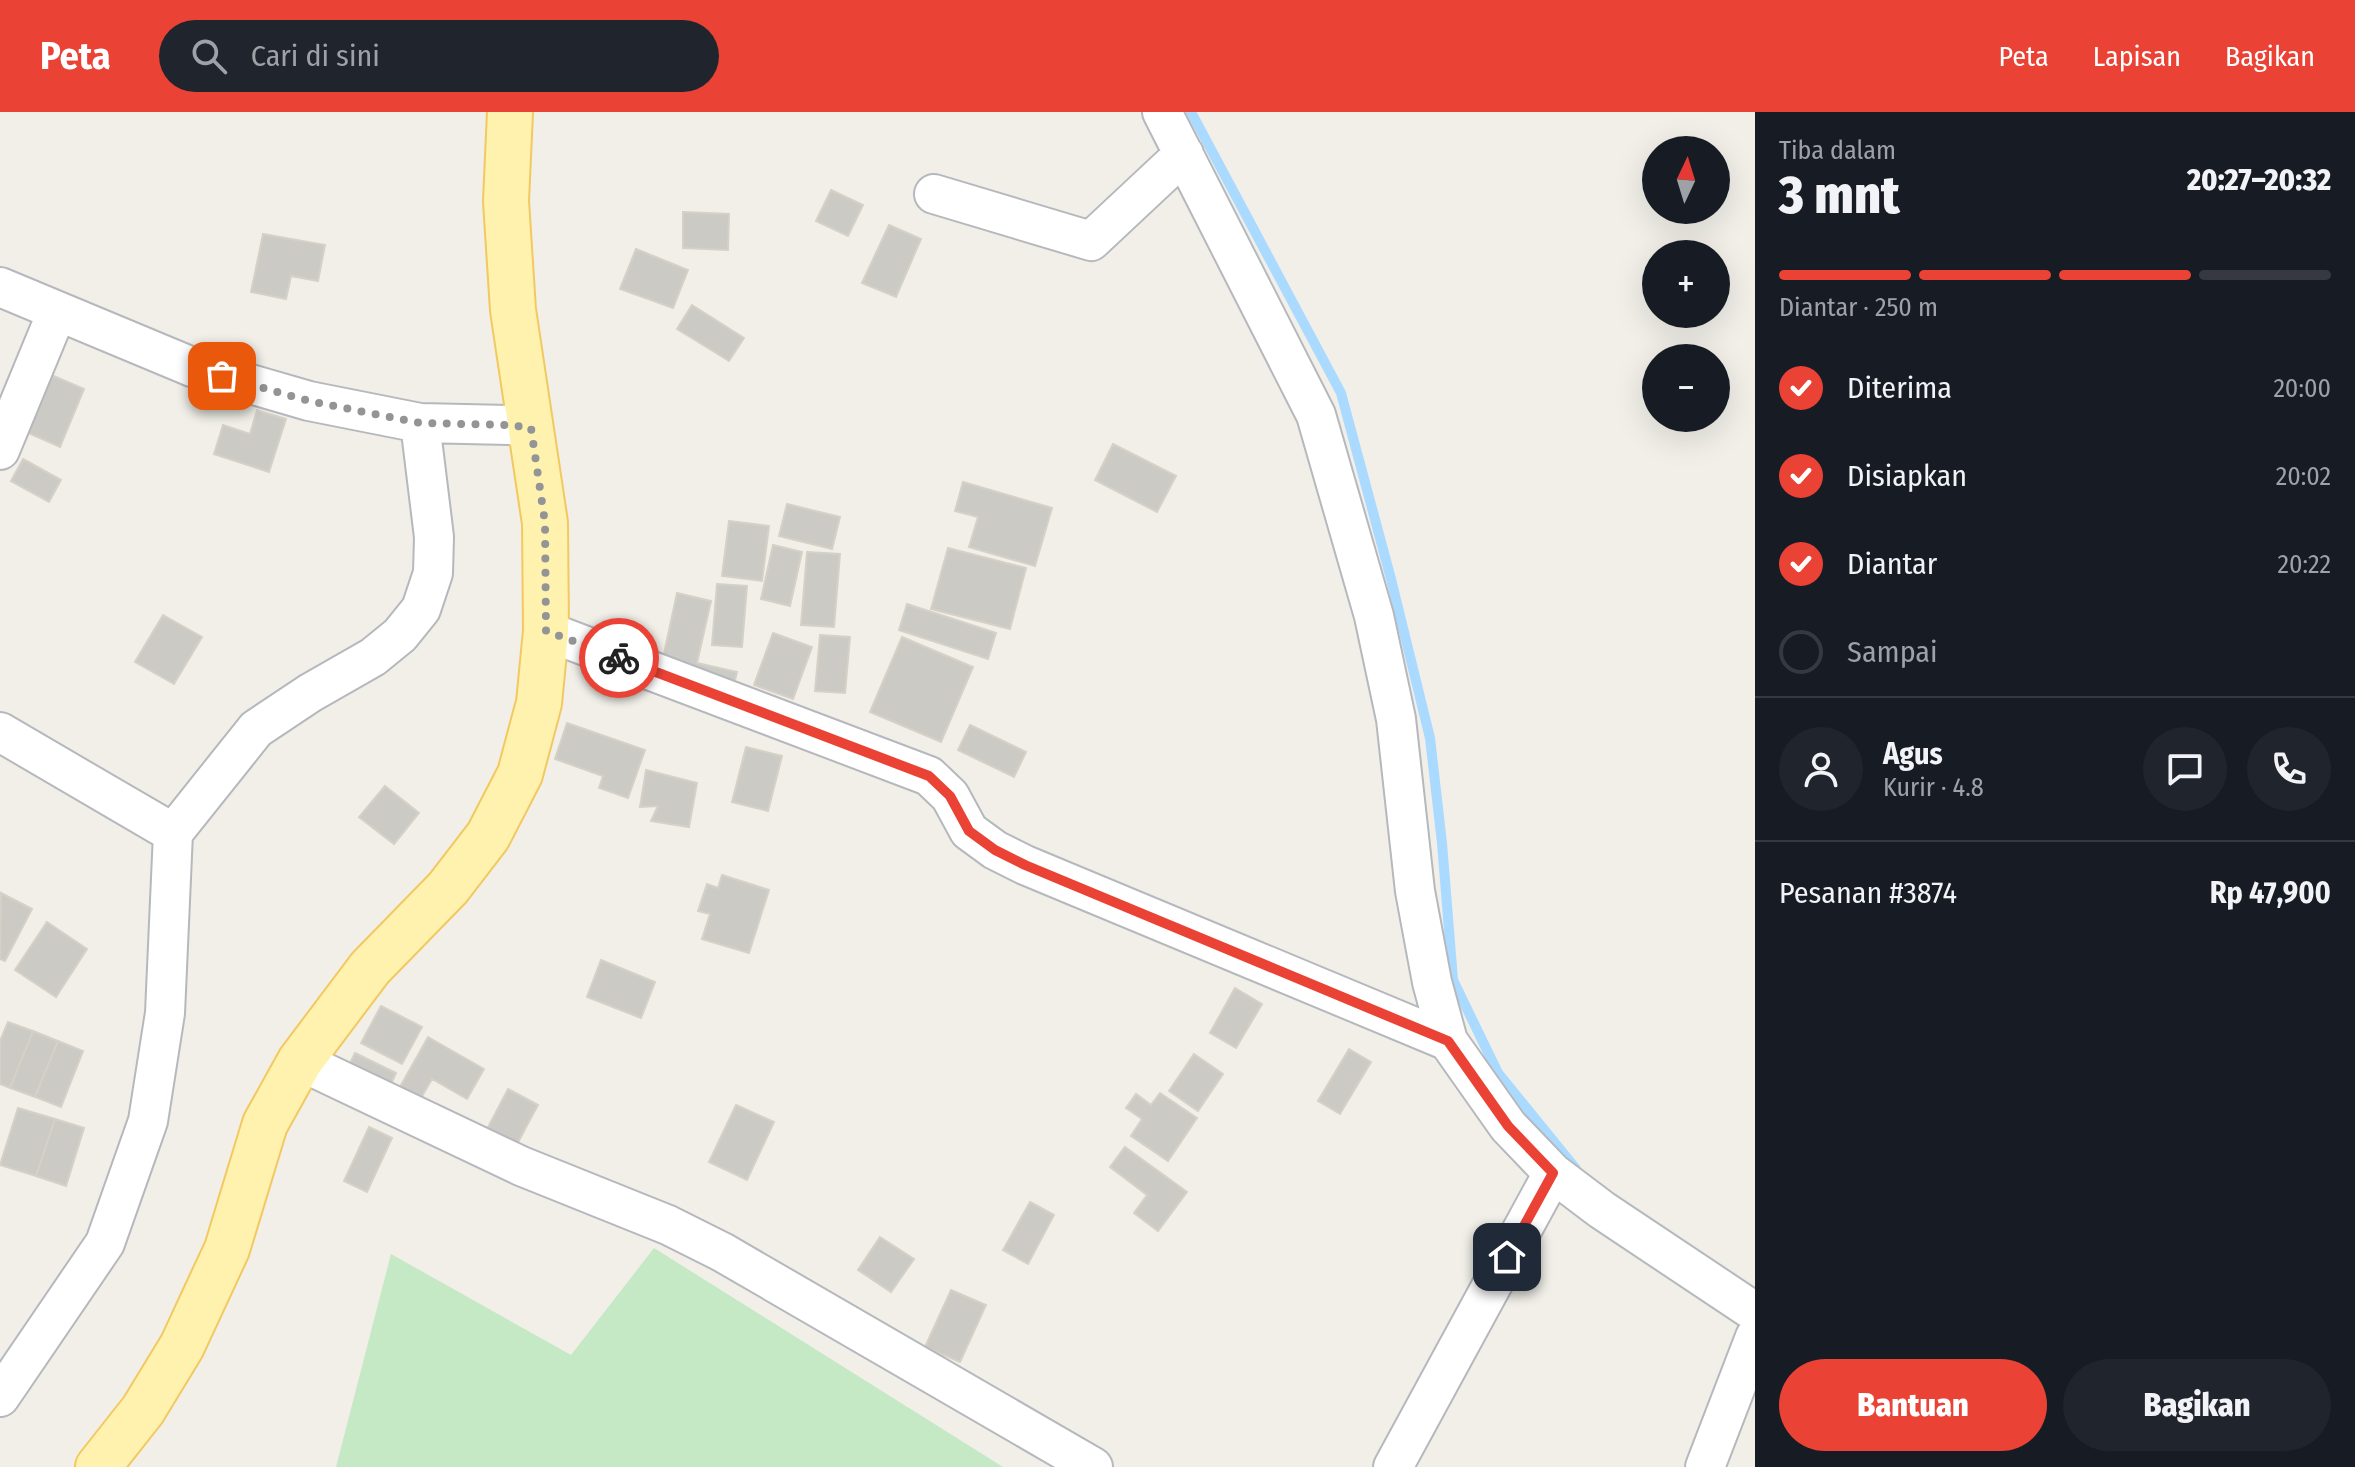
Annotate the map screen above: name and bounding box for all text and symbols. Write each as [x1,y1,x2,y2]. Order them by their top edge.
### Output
search box [159,20,719,92]
text: Peta [40,33,111,79]
icon: search [187,34,231,78]
text: Cari di sini [251,38,380,74]
text: Peta [1998,40,2049,73]
text: Lapisan [2093,40,2181,73]
text: Bagikan [2225,40,2315,73]
text: Tiba dalam [1779,135,1896,166]
north arrow [1642,136,1730,224]
map controls [1642,136,1730,432]
text: 20:27–20:32 [2187,162,2331,198]
text: 3 mnt [1779,164,1900,227]
button: + [1642,240,1730,328]
text: Diantar · 250 m [1779,292,1938,323]
pin [188,342,256,410]
button: − [1642,344,1730,432]
icon: bag [200,354,244,398]
icon: check [1779,366,1823,410]
text: Diterima [1847,370,1952,406]
text: 20:00 [2273,373,2331,404]
icon: check [1779,454,1823,498]
text: Disiapkan [1847,458,1967,494]
text: 20:02 [2276,461,2331,492]
icon: check [1779,542,1823,586]
text: Diantar [1847,546,1937,582]
text: 20:22 [2278,549,2331,580]
courier [579,618,659,698]
text: Sampai [1847,634,1938,670]
icon: bike [597,636,641,680]
button: person [1779,727,1863,811]
button: chat [2143,727,2227,811]
button: phone [2247,727,2331,811]
text: Agus [1883,736,1943,772]
text: Kurir · 4.8 [1883,772,1984,803]
text: Pesanan #3874 [1779,875,1957,911]
text: Rp 47,900 [2210,875,2331,911]
pin [1473,1223,1541,1291]
icon: home [1485,1235,1529,1279]
button: Bantuan [1779,1359,2047,1451]
button: Bagikan [2063,1359,2331,1451]

